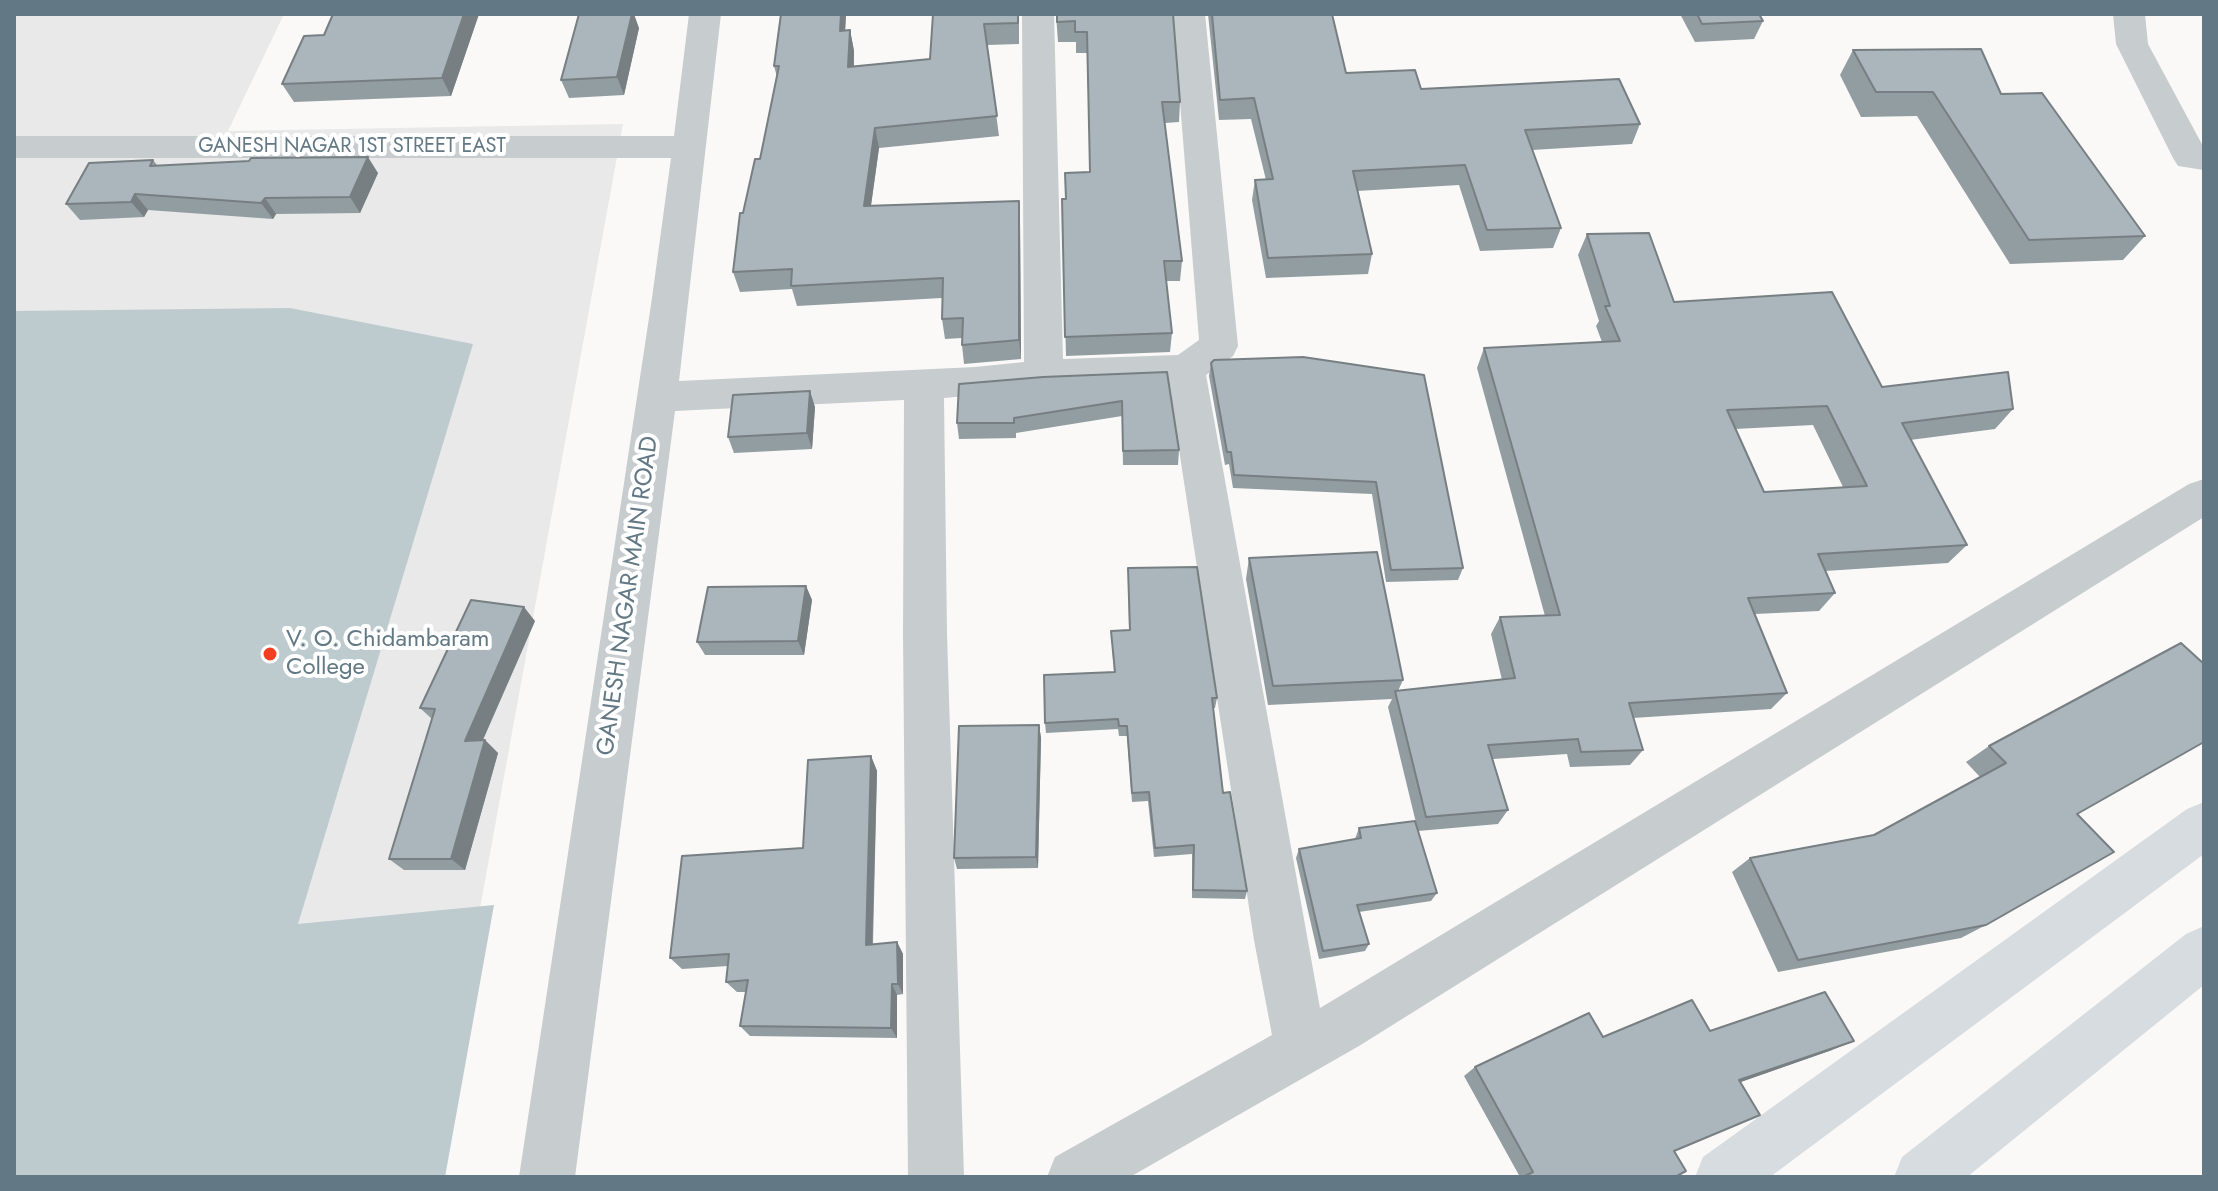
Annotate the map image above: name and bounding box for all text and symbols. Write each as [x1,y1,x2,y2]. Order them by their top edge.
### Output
street label: GANESH NAGAR 1ST STREET EAST [198,135,506,159]
street label: GANESH NAGAR MAIN ROAD [592,435,666,757]
place label: V. O. Chidambaram College [286,626,489,682]
marker: V. O. Chidambaram College [261,645,279,663]

